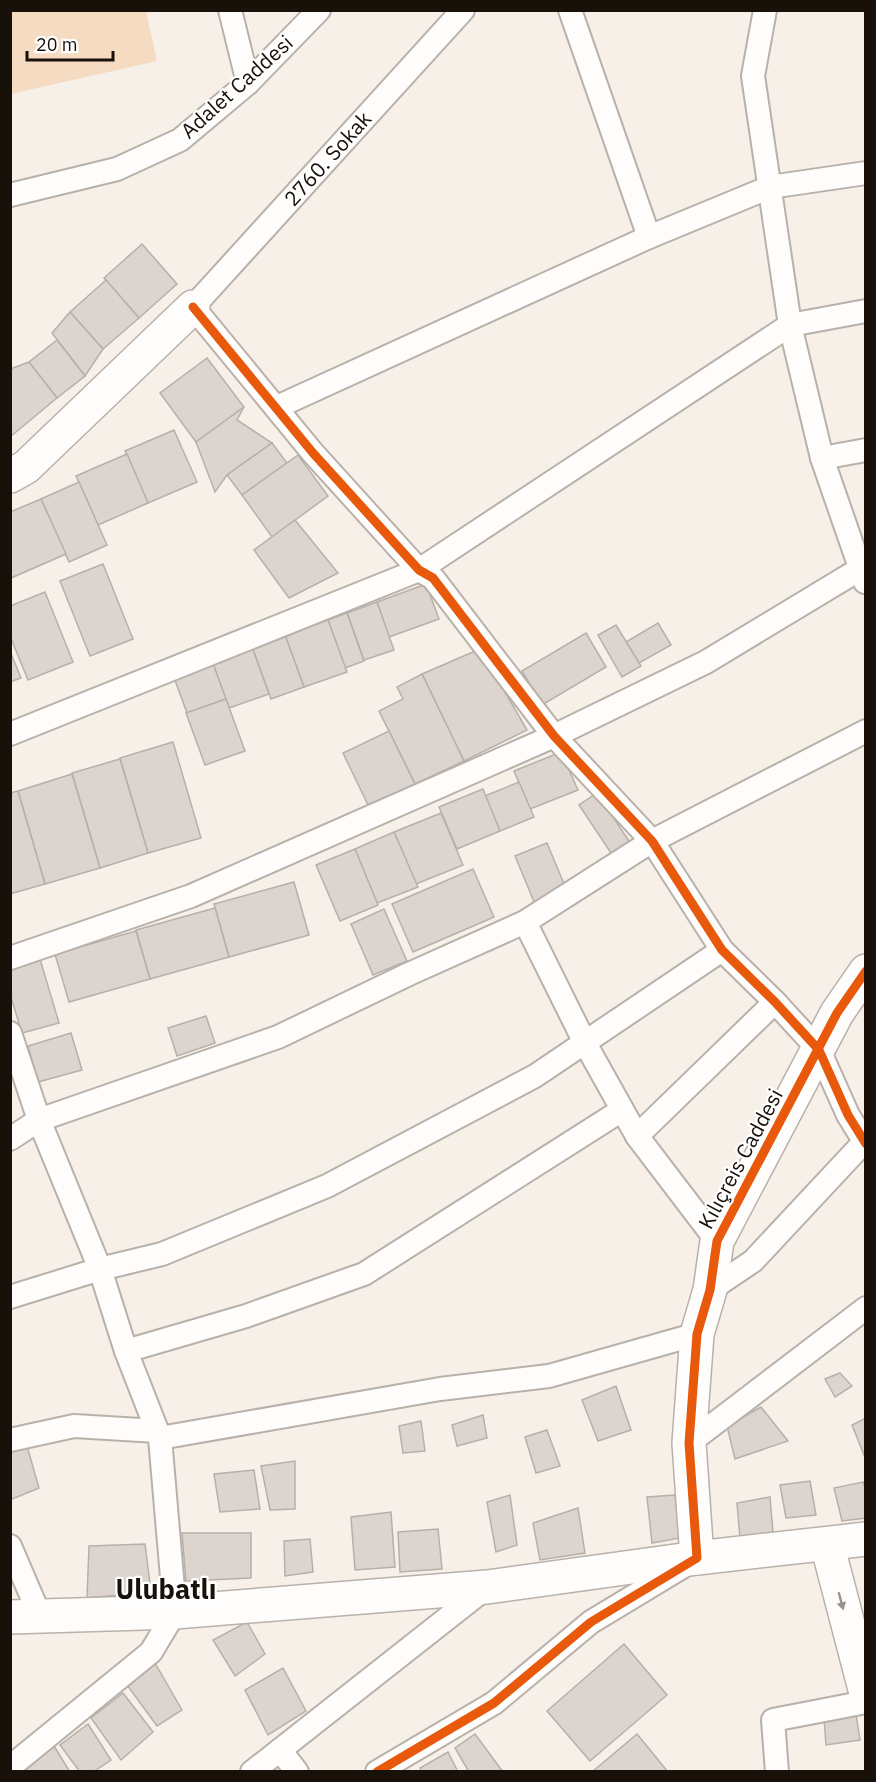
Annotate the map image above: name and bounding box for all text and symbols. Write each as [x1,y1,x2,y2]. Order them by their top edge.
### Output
scale bar [27,24,112,62]
street label: Adalet Caddesi [174,28,298,144]
text: 20 m [36,33,78,56]
street label: 2760. Sokak [277,105,377,212]
street label: Kılıçreis Caddesi [691,1083,789,1234]
district label: Ulubatlı [116,1571,216,1606]
one-way arrow [837,1592,847,1610]

